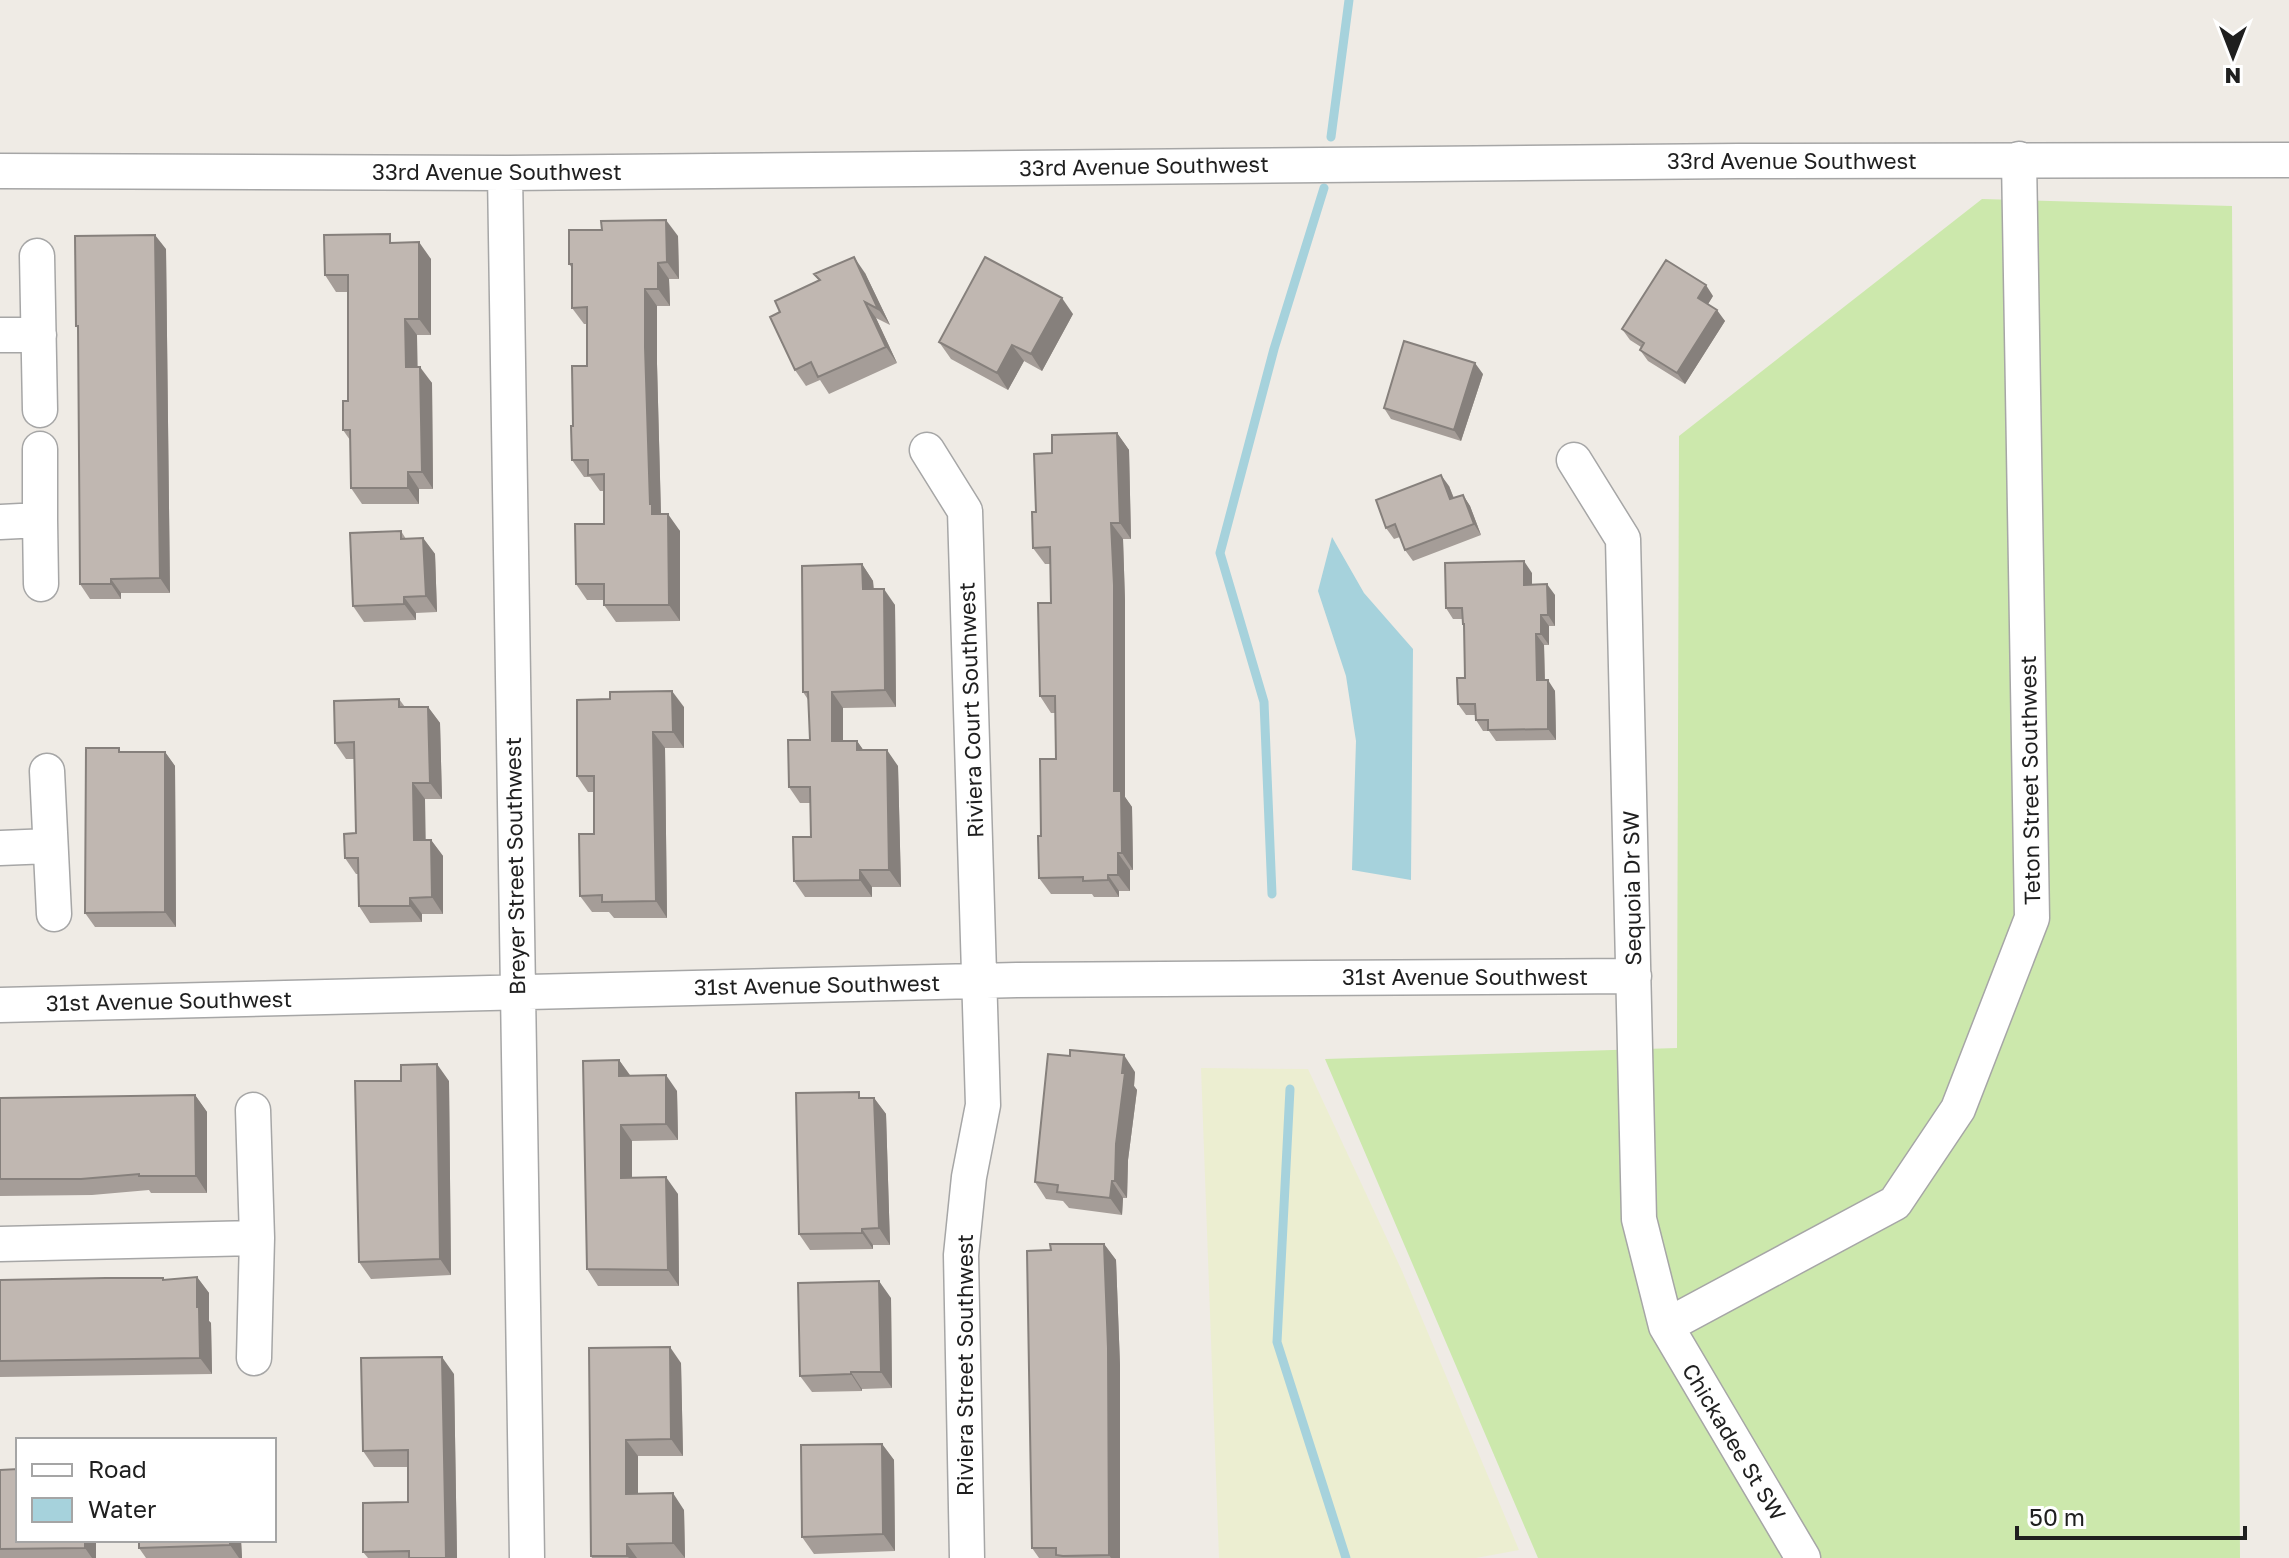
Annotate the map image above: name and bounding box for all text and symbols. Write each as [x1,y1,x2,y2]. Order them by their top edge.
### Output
north arrow [2193,16,2273,96]
text: N [2225,63,2241,90]
street label: 33rd Avenue Southwest [1667,147,1917,174]
street label: 33rd Avenue Southwest [1019,150,1269,181]
street label: 33rd Avenue Southwest [372,158,622,185]
street label: Riviera Court Southwest [953,581,988,839]
street label: Teton Street Southwest [2014,655,2045,905]
street label: Breyer Street Southwest [499,737,530,995]
street label: Sequoia Dr SW [1617,810,1646,966]
street label: 31st Avenue Southwest [1342,963,1588,990]
street label: 31st Avenue Southwest [694,969,940,1000]
street label: 31st Avenue Southwest [46,985,292,1016]
street label: Riviera Street Southwest [951,1234,978,1496]
street label: Chickadee St SW [1677,1358,1792,1525]
legend [16,1438,276,1542]
text: Road [88,1454,147,1483]
scale bar [2017,1490,2245,1540]
text: Water [88,1494,156,1523]
text: 50 m [2029,1502,2085,1531]

